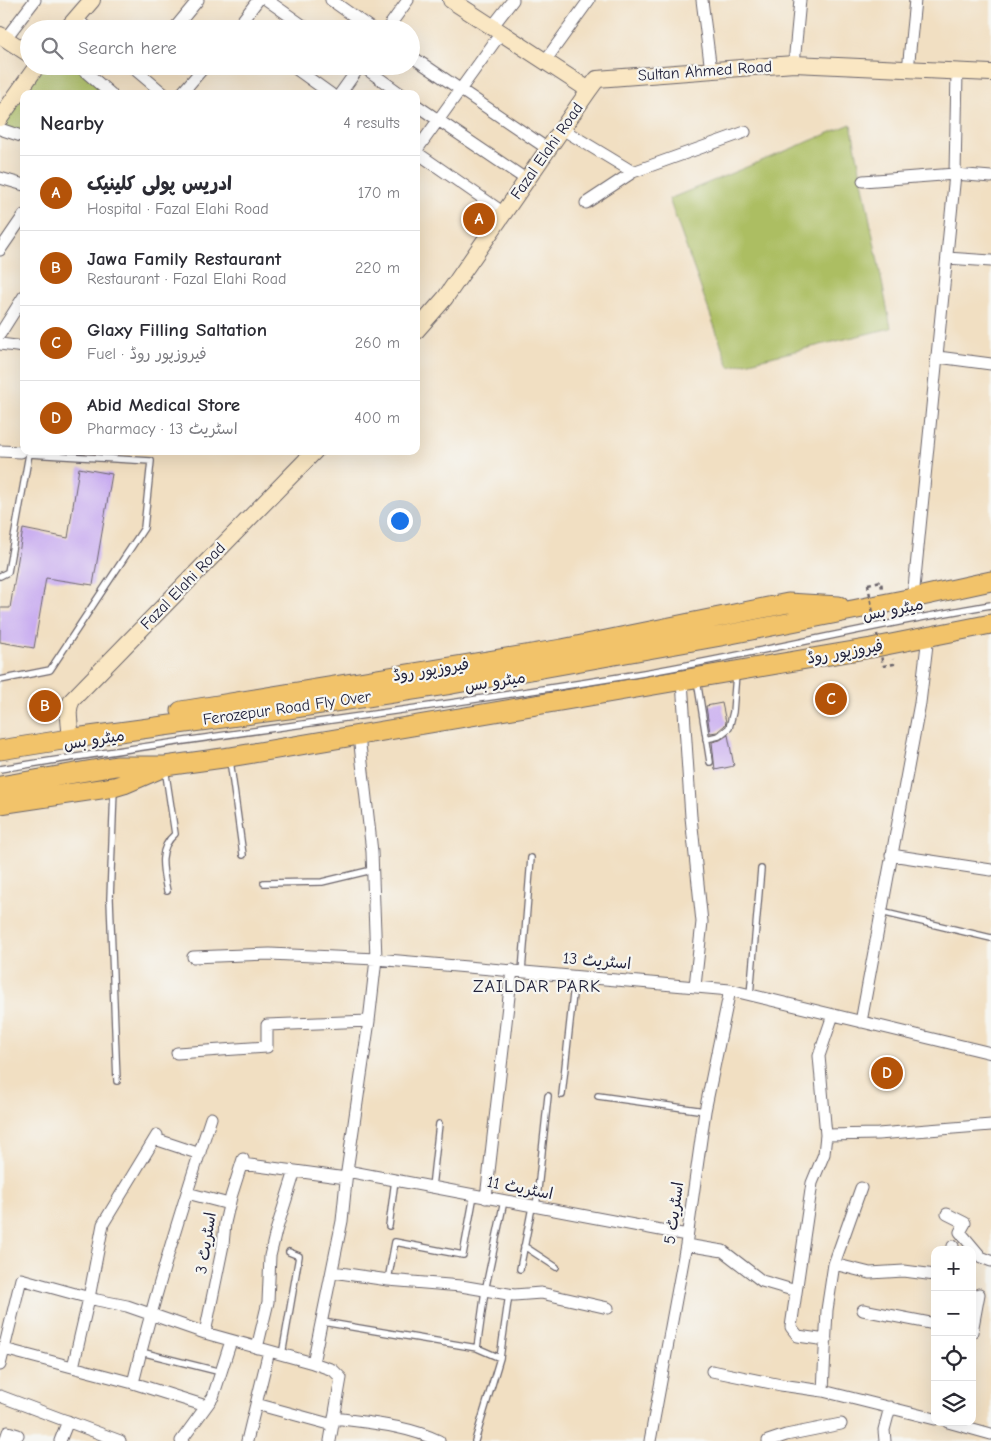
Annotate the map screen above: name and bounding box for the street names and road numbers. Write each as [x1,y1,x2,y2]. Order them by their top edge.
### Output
street label: Sultan Ahmed Road [637,57,773,85]
street label: Fazal Elahi Road [507,99,587,203]
street label: Fazal Elahi Road [137,539,229,633]
street label: میٹرو بس [861,595,925,625]
street label: فیروزپور روڈ [805,636,885,669]
street label: فیروزپور روڈ [392,655,471,686]
street label: میٹرو بس [463,668,527,696]
street label: Ferozepur Road Fly Over [202,687,373,729]
street label: میٹرو بس [62,726,126,754]
street label: اسٹریٹ 13 [562,949,632,973]
street label: اسٹریٹ 11 [485,1173,555,1203]
street label: اسٹریٹ 5 [661,1181,687,1245]
street label: اسٹریٹ 3 [192,1211,220,1275]

